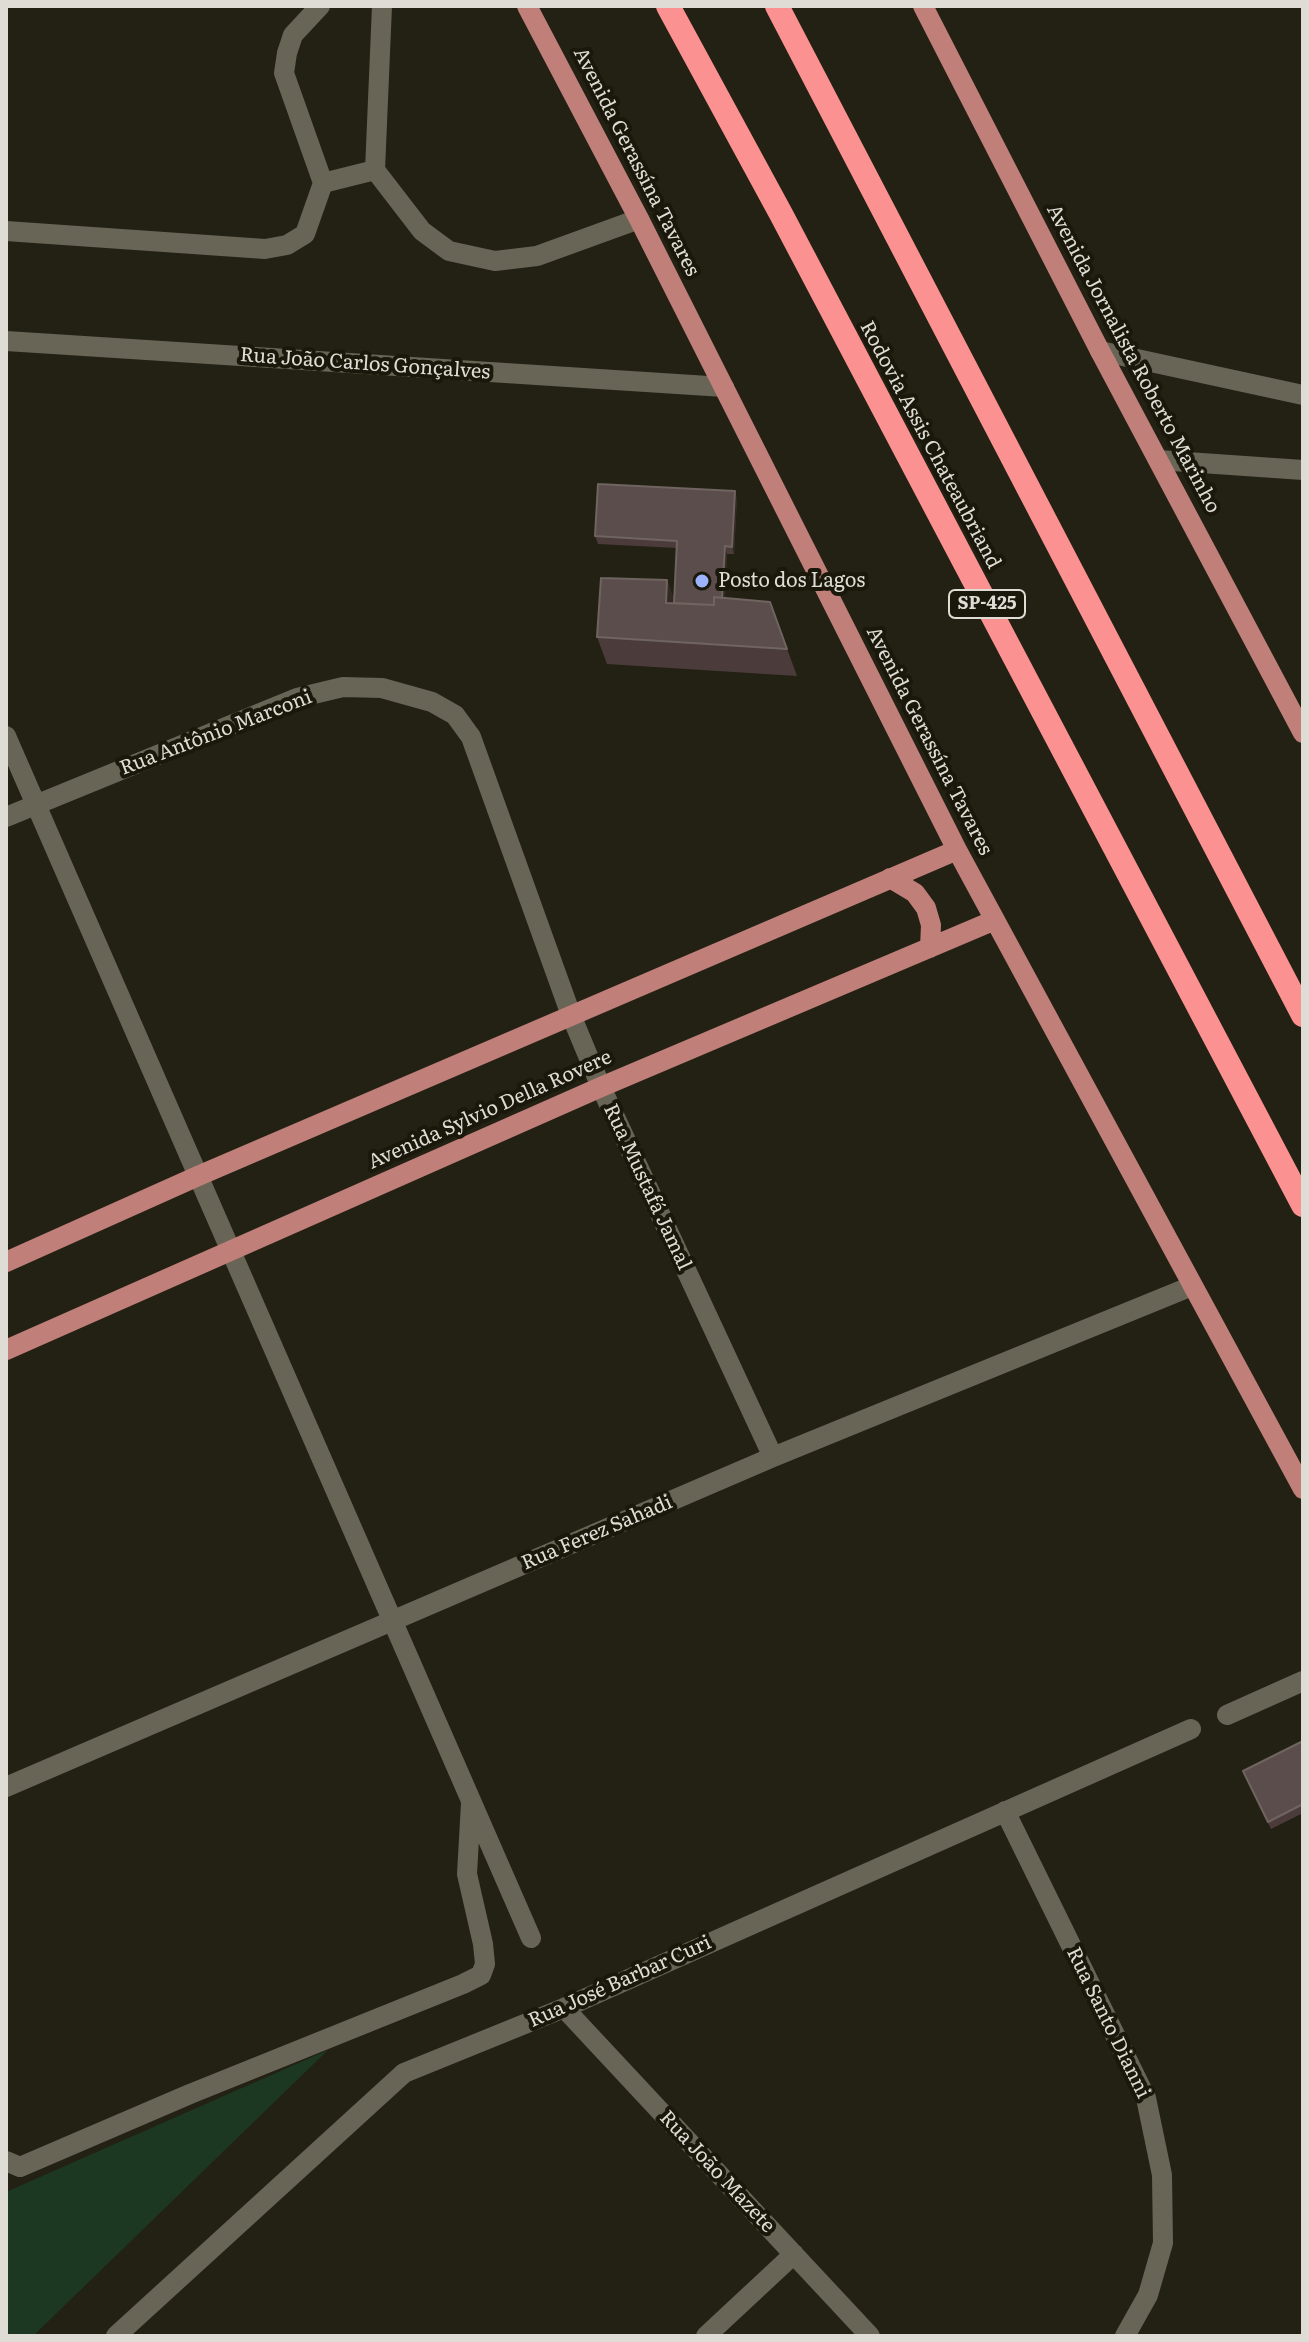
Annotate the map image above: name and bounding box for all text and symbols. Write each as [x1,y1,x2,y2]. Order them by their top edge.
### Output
street label: Avenida Gerassína Tavares [568,44,704,280]
street label: Avenida Jornalista Roberto Marinho [1041,200,1225,518]
street label: Rodovia Assis Chateaubriand [854,317,1006,573]
street label: Rua João Carlos Gonçalves [239,343,491,385]
place label: Posto dos Lagos [718,569,865,593]
marker: Posto dos Lagos [693,572,711,590]
road number: SP-425 [949,590,1025,618]
street label: Avenida Gerassína Tavares [861,623,997,859]
street label: Rua Antônio Marconi [117,685,315,781]
street label: Avenida Sylvio Della Rovere [364,1045,616,1175]
street label: Rua Mustafá Jamal [598,1100,696,1274]
street label: Rua Ferez Sahadi [518,1490,676,1576]
street label: Rua José Barbar Curi [525,1931,715,2033]
street label: Rua Santo Dianni [1061,1943,1155,2103]
street label: Rua João Mazete [654,2106,780,2238]

